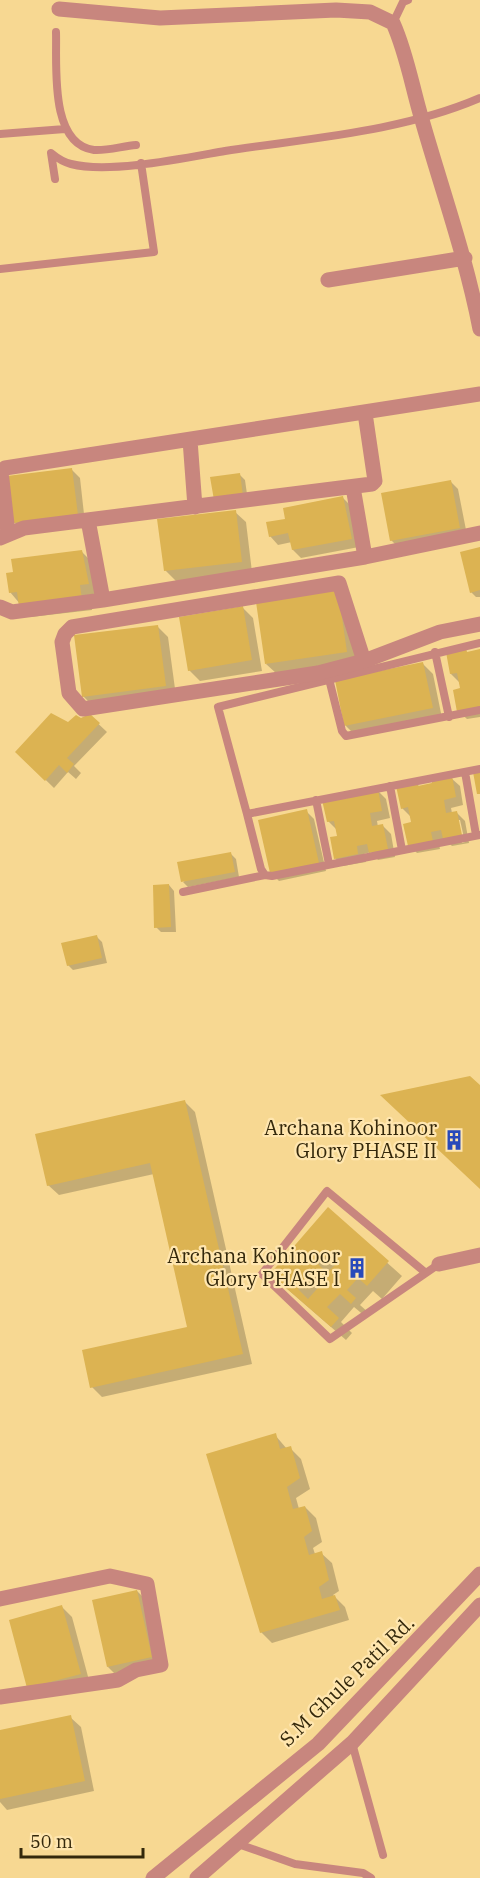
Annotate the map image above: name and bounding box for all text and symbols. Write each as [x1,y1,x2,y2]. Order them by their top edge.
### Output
place label: Archana Kohinoor Glory PHASE II [264,1114,437,1164]
building icon: Archana Kohinoor Glory PHASE II [442,1128,466,1152]
place label: Archana Kohinoor Glory PHASE I [167,1242,340,1292]
building icon: Archana Kohinoor Glory PHASE I [345,1256,369,1280]
street label: S.M Ghule Patil Rd. [273,1609,420,1752]
scale bar [21,1821,142,1859]
text: 50 m [30,1830,73,1853]

